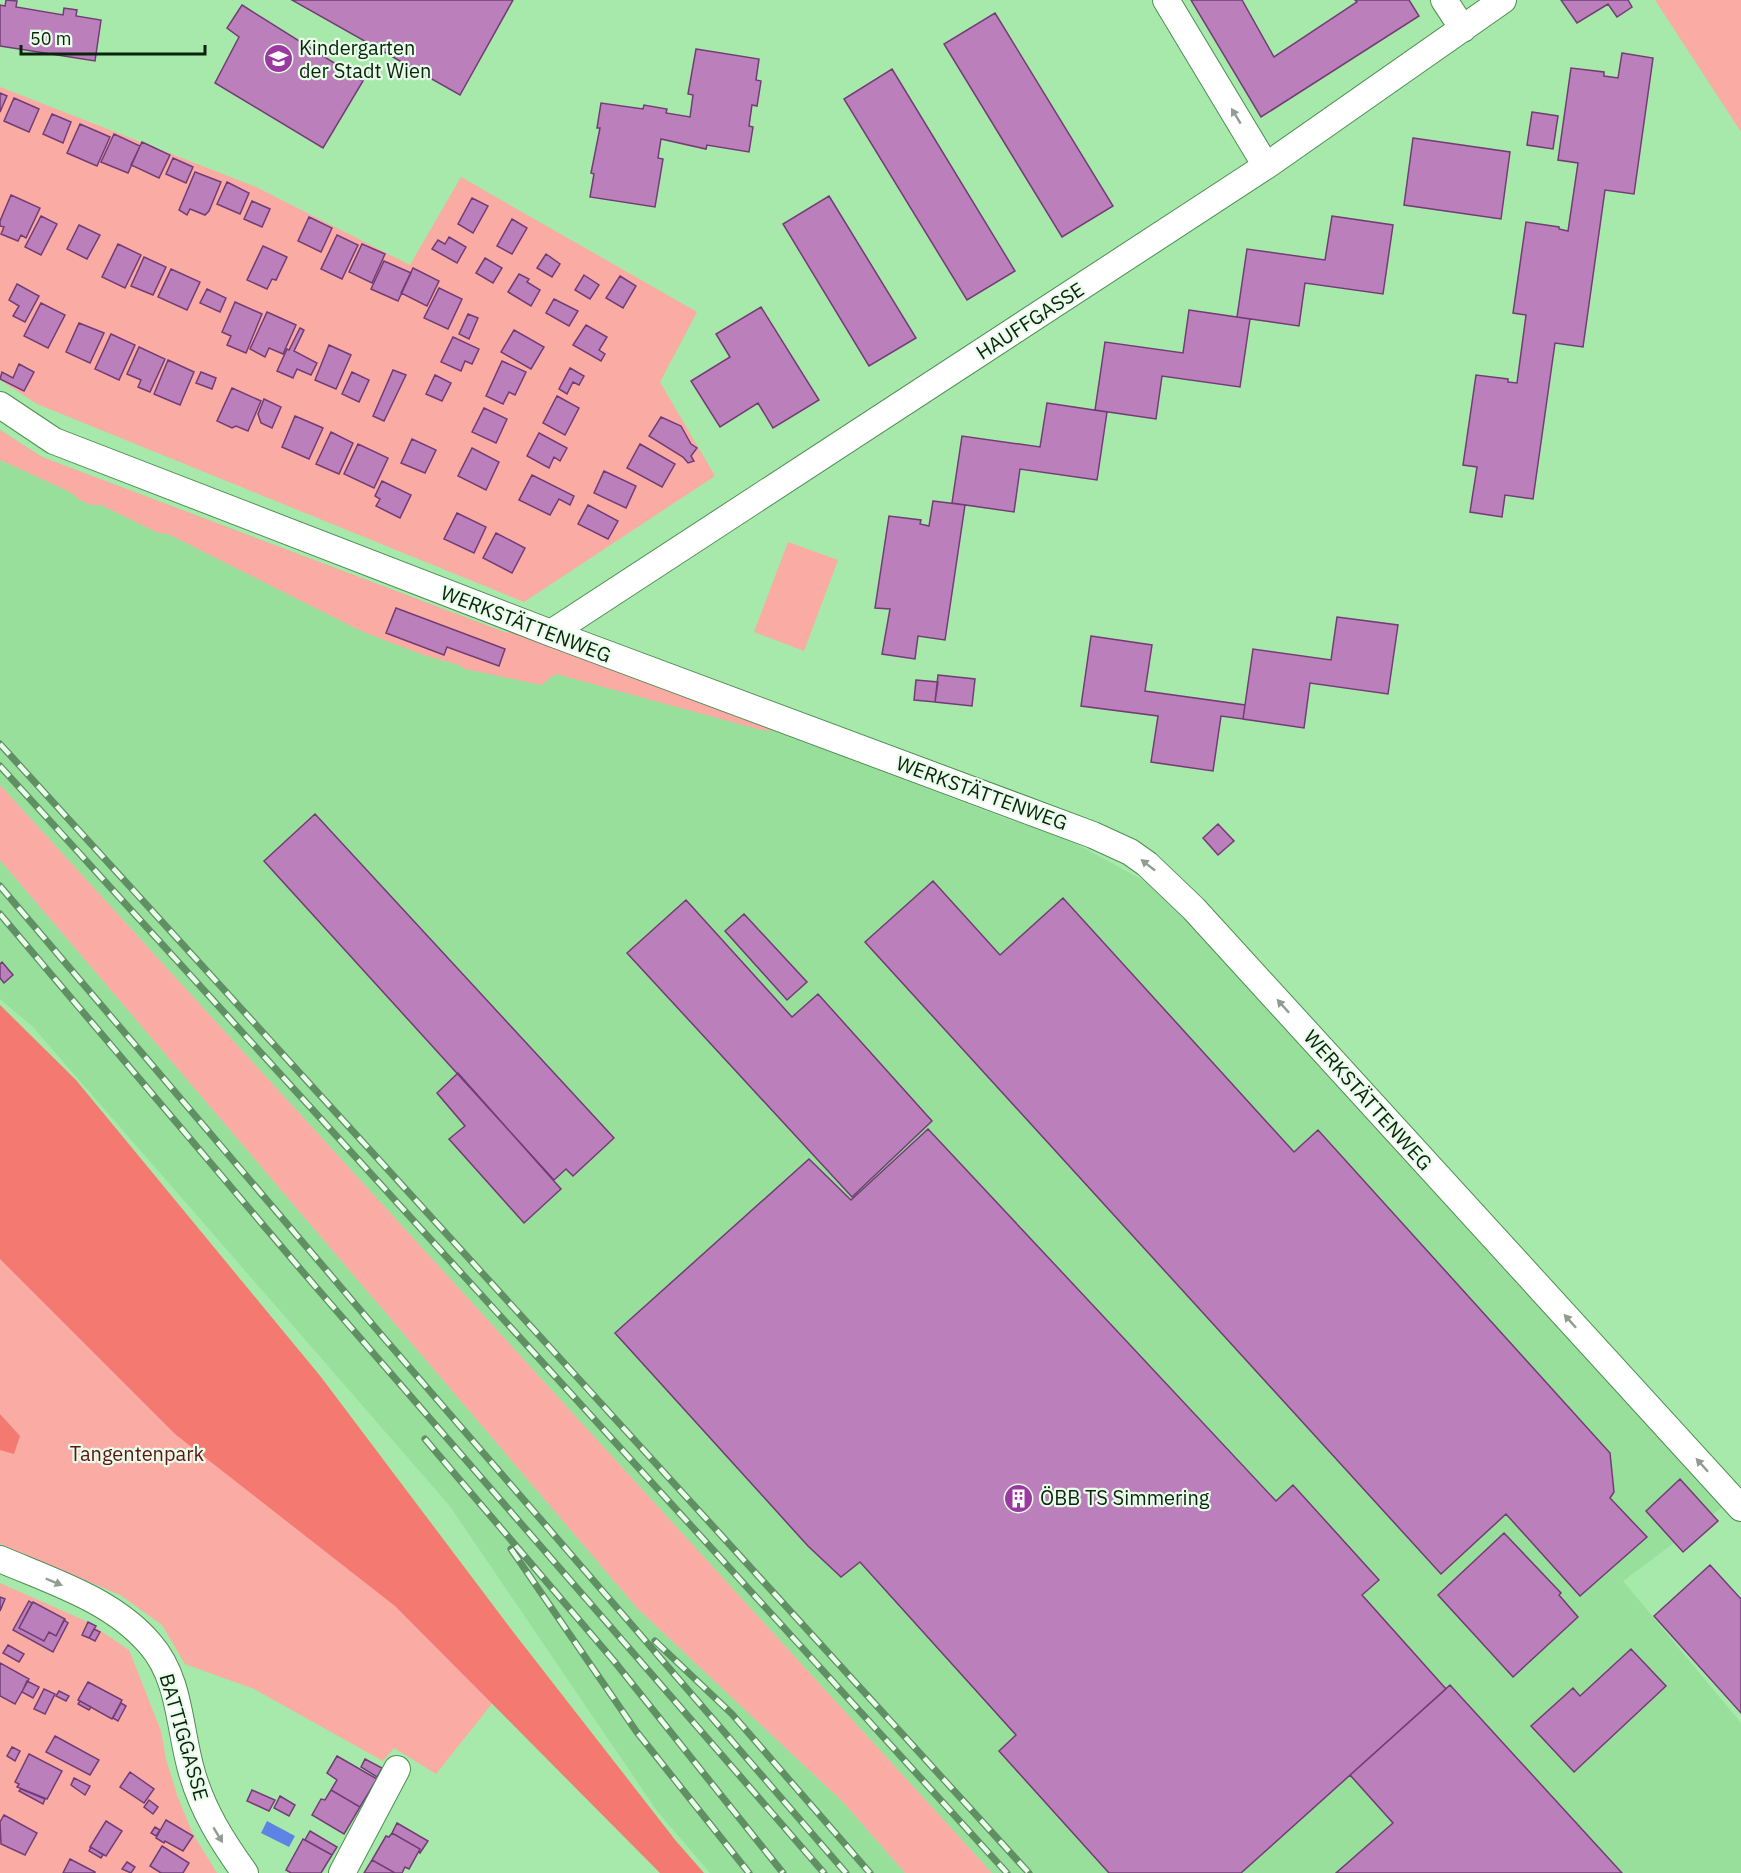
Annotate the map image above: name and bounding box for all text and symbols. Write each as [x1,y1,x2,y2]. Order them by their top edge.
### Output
scale bar [21,18,206,56]
text: 50 m [30,27,72,50]
place label: Kindergarten der Stadt Wien [299,34,431,84]
school or university icon: Kindergarten der Stadt Wien [262,43,294,75]
one-way arrow [1230,108,1241,124]
street label: HAUFFGASSE [971,276,1089,366]
street label: WERKSTÄTTENWEG [437,579,615,668]
street label: WERKSTÄTTENWEG [893,749,1072,836]
one-way arrow [1141,860,1156,872]
one-way arrow [1277,999,1290,1014]
street label: WERKSTÄTTENWEG [1298,1024,1439,1176]
one-way arrow [1564,1314,1577,1329]
park label: Tangentenpark [70,1440,205,1467]
one-way arrow [1696,1458,1709,1473]
building icon: ÖBB TS Simmering [1003,1482,1035,1514]
place label: ÖBB TS Simmering [1040,1484,1210,1511]
one-way arrow [45,1577,63,1587]
street label: BATTIGGASSE [153,1670,215,1804]
one-way arrow [213,1827,224,1843]

